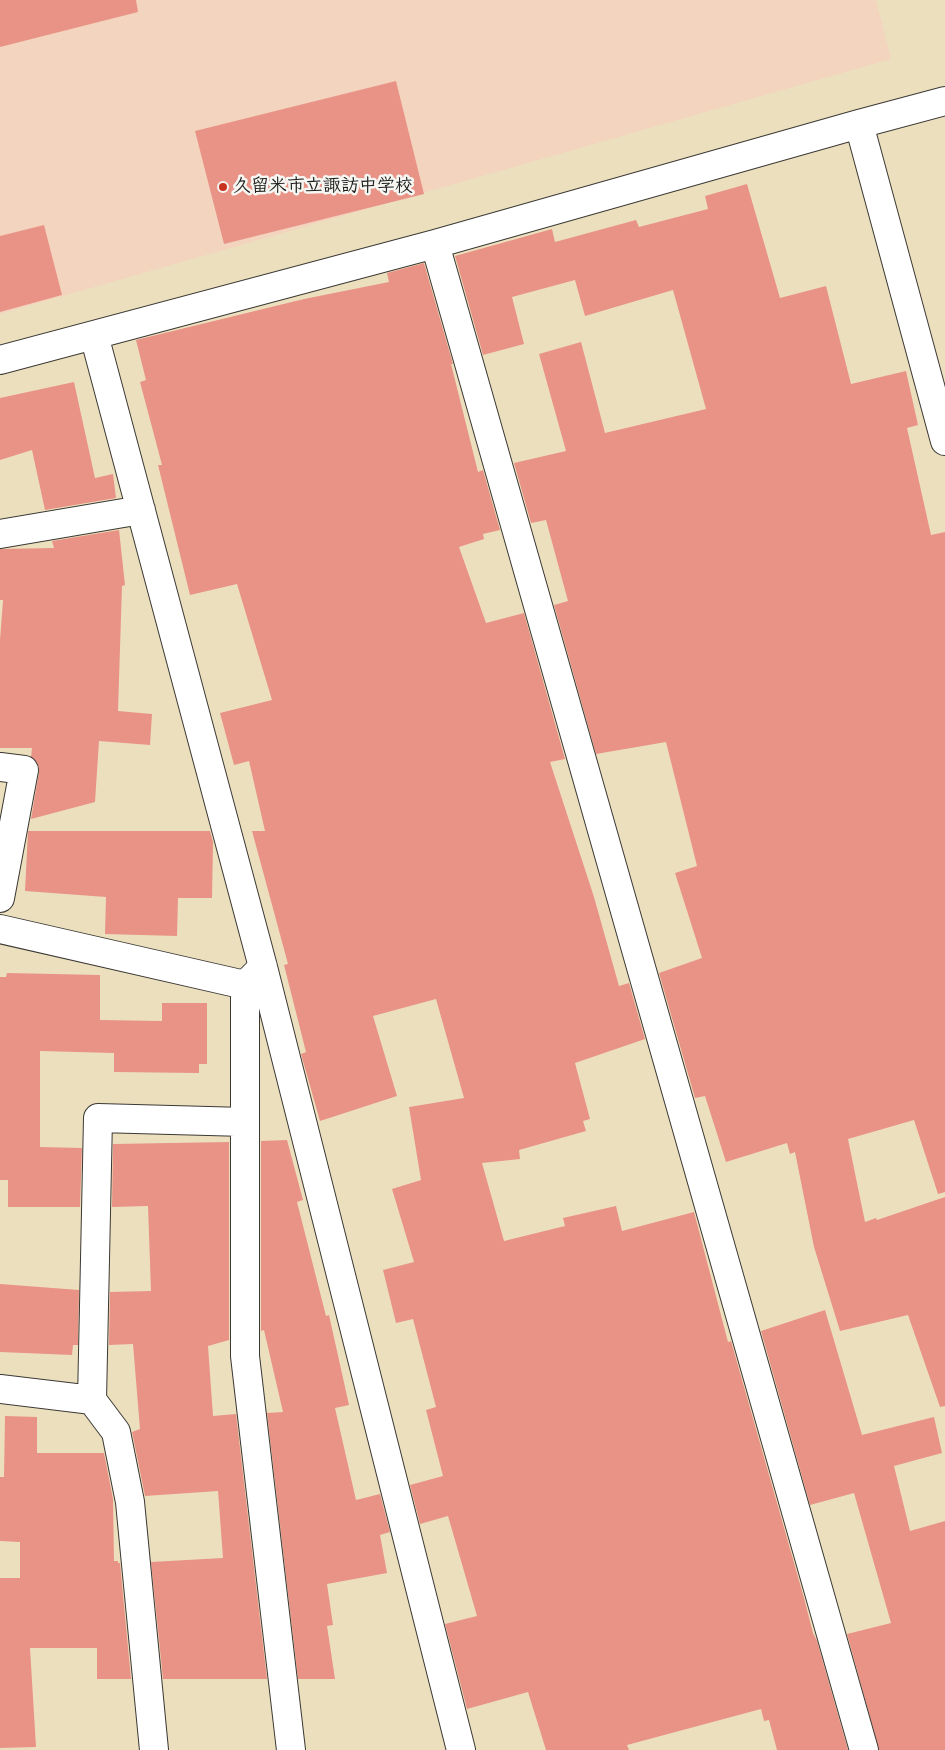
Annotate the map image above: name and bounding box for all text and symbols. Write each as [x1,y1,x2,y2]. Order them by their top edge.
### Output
place label: 久留米市立諏訪中学校 [233,176,413,198]
marker: 久留米市立諏訪中学校 [217,181,229,193]

